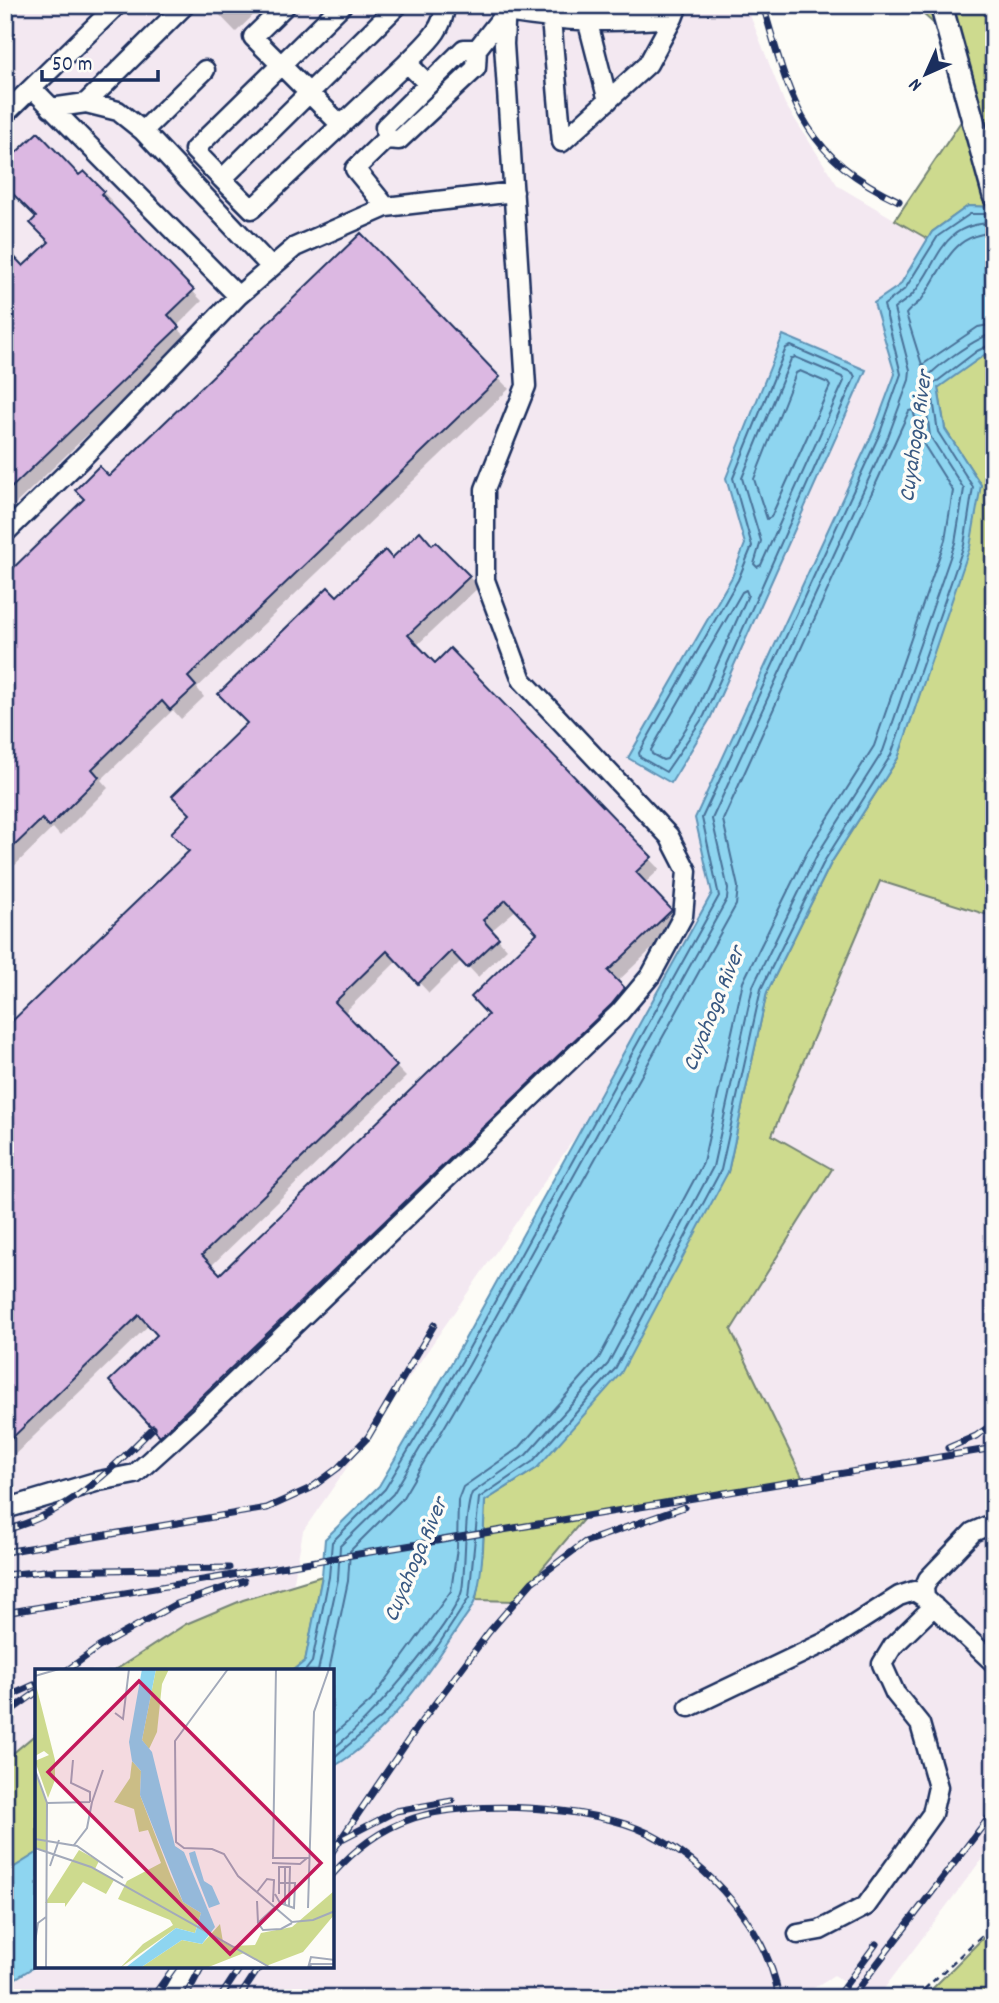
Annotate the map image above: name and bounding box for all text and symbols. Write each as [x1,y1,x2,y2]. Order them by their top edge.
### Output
scale bar [42,38,158,82]
north arrow [890,38,960,108]
text: 50 m [52,51,92,81]
text: N [904,71,929,96]
water label: Cuyahoga River [892,366,943,504]
water label: Cuyahoga River [675,940,756,1077]
water label: Cuyahoga River [376,1491,459,1628]
inset map [35,1669,334,1968]

